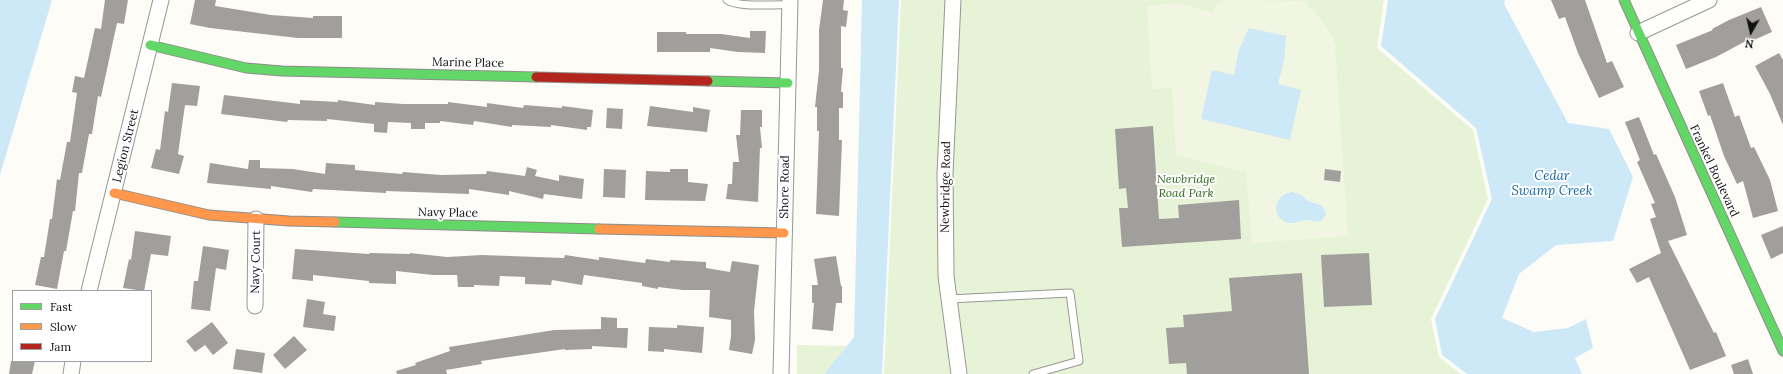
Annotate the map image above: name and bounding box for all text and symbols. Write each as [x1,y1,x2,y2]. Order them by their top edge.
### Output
north arrow [1731,12,1771,52]
text: N [1744,36,1755,51]
street label: Marine Place [432,55,504,71]
street label: Legion Street [110,108,142,184]
street label: Frankel Boulevard [1686,123,1742,219]
street label: Newbridge Road [938,141,954,233]
street label: Shore Road [777,155,793,219]
water label: Cedar Swamp Creek [1512,168,1592,199]
park label: Newbridge Road Park [1157,173,1215,201]
street label: Navy Place [418,205,478,221]
street label: Navy Court [248,230,264,294]
legend [12,290,152,362]
text: Fast [50,299,73,314]
text: Slow [50,319,77,334]
text: Jam [50,339,71,354]

